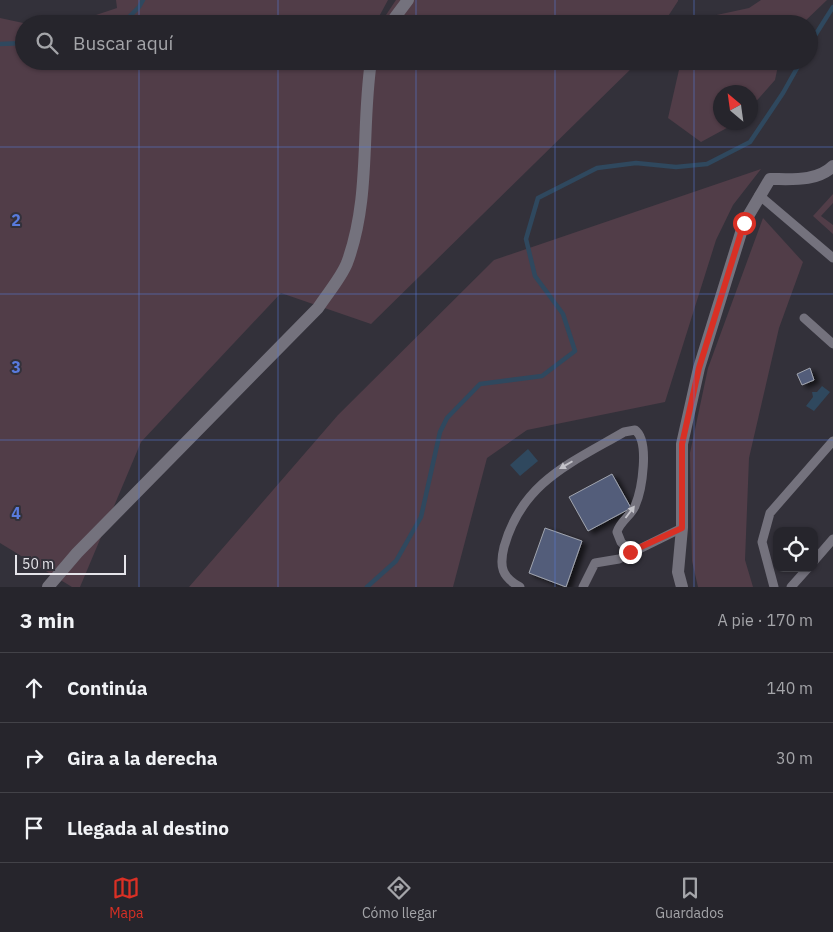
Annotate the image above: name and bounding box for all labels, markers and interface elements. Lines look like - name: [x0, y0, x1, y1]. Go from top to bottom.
- search box: [15, 15, 818, 70]
- icon: search: [33, 29, 61, 57]
- text: Buscar aquí: [73, 31, 173, 55]
- north arrow: [713, 85, 758, 130]
- text: 2: [11, 210, 21, 230]
- route start: [733, 212, 756, 235]
- text: 3: [11, 357, 21, 377]
- one-way arrow: [560, 461, 573, 470]
- text: 4: [11, 503, 21, 523]
- one-way arrow: [625, 505, 635, 519]
- map controls: [773, 527, 818, 572]
- button: locate: [773, 527, 818, 572]
- route end: [619, 541, 642, 564]
- scale bar: [15, 552, 126, 575]
- text: 50 m: [22, 555, 54, 573]
- text: 3 min: [20, 606, 75, 634]
- text: A pie · 170 m: [718, 610, 813, 630]
- icon: ahead: [20, 674, 48, 702]
- text: Continúa: [67, 676, 148, 700]
- text: 140 m: [766, 678, 813, 698]
- icon: right: [20, 744, 48, 772]
- text: Gira a la derecha: [67, 746, 218, 770]
- text: 30 m: [776, 748, 813, 768]
- icon: arrive: [20, 814, 48, 842]
- text: Llegada al destino: [67, 816, 229, 840]
- tab: Mapa: [109, 874, 144, 922]
- tab: Cómo llegar: [362, 874, 437, 922]
- tab: Guardados: [655, 874, 724, 922]

